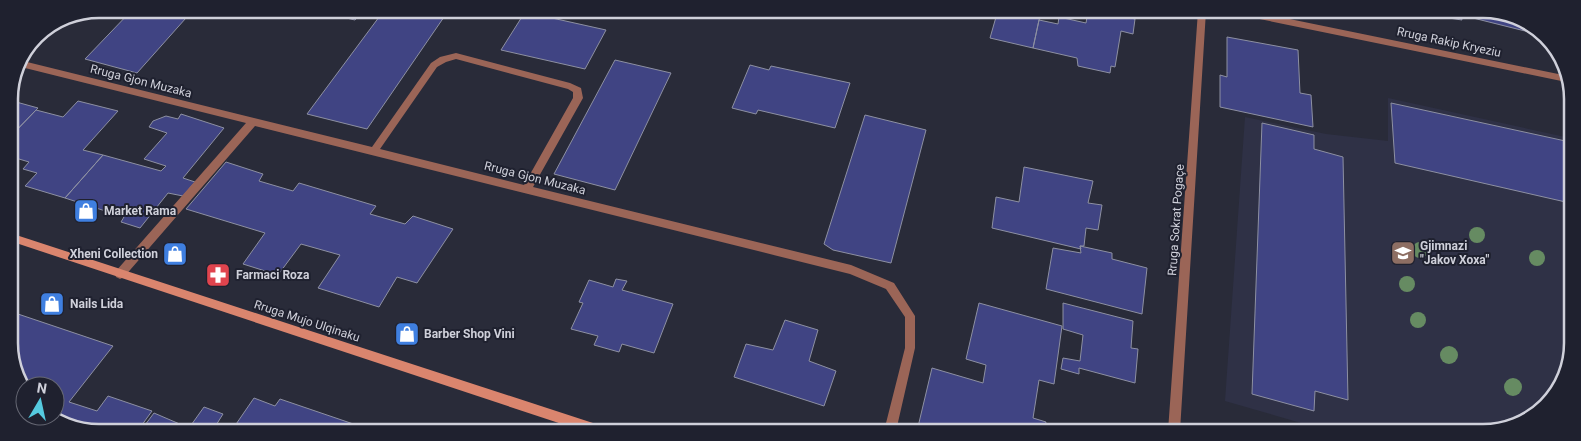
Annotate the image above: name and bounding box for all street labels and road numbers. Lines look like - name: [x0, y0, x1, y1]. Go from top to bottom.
- street label: Rruga Rakip Kryeziu: [1396, 24, 1502, 60]
- street label: Rruga Gjon Muzaka: [89, 62, 193, 100]
- street label: Rruga Gjon Muzaka: [483, 159, 587, 197]
- street label: Rruga Sokrat Pogaçe: [1165, 164, 1187, 276]
- street label: Rruga Mujo Ulqinaku: [252, 297, 362, 345]

